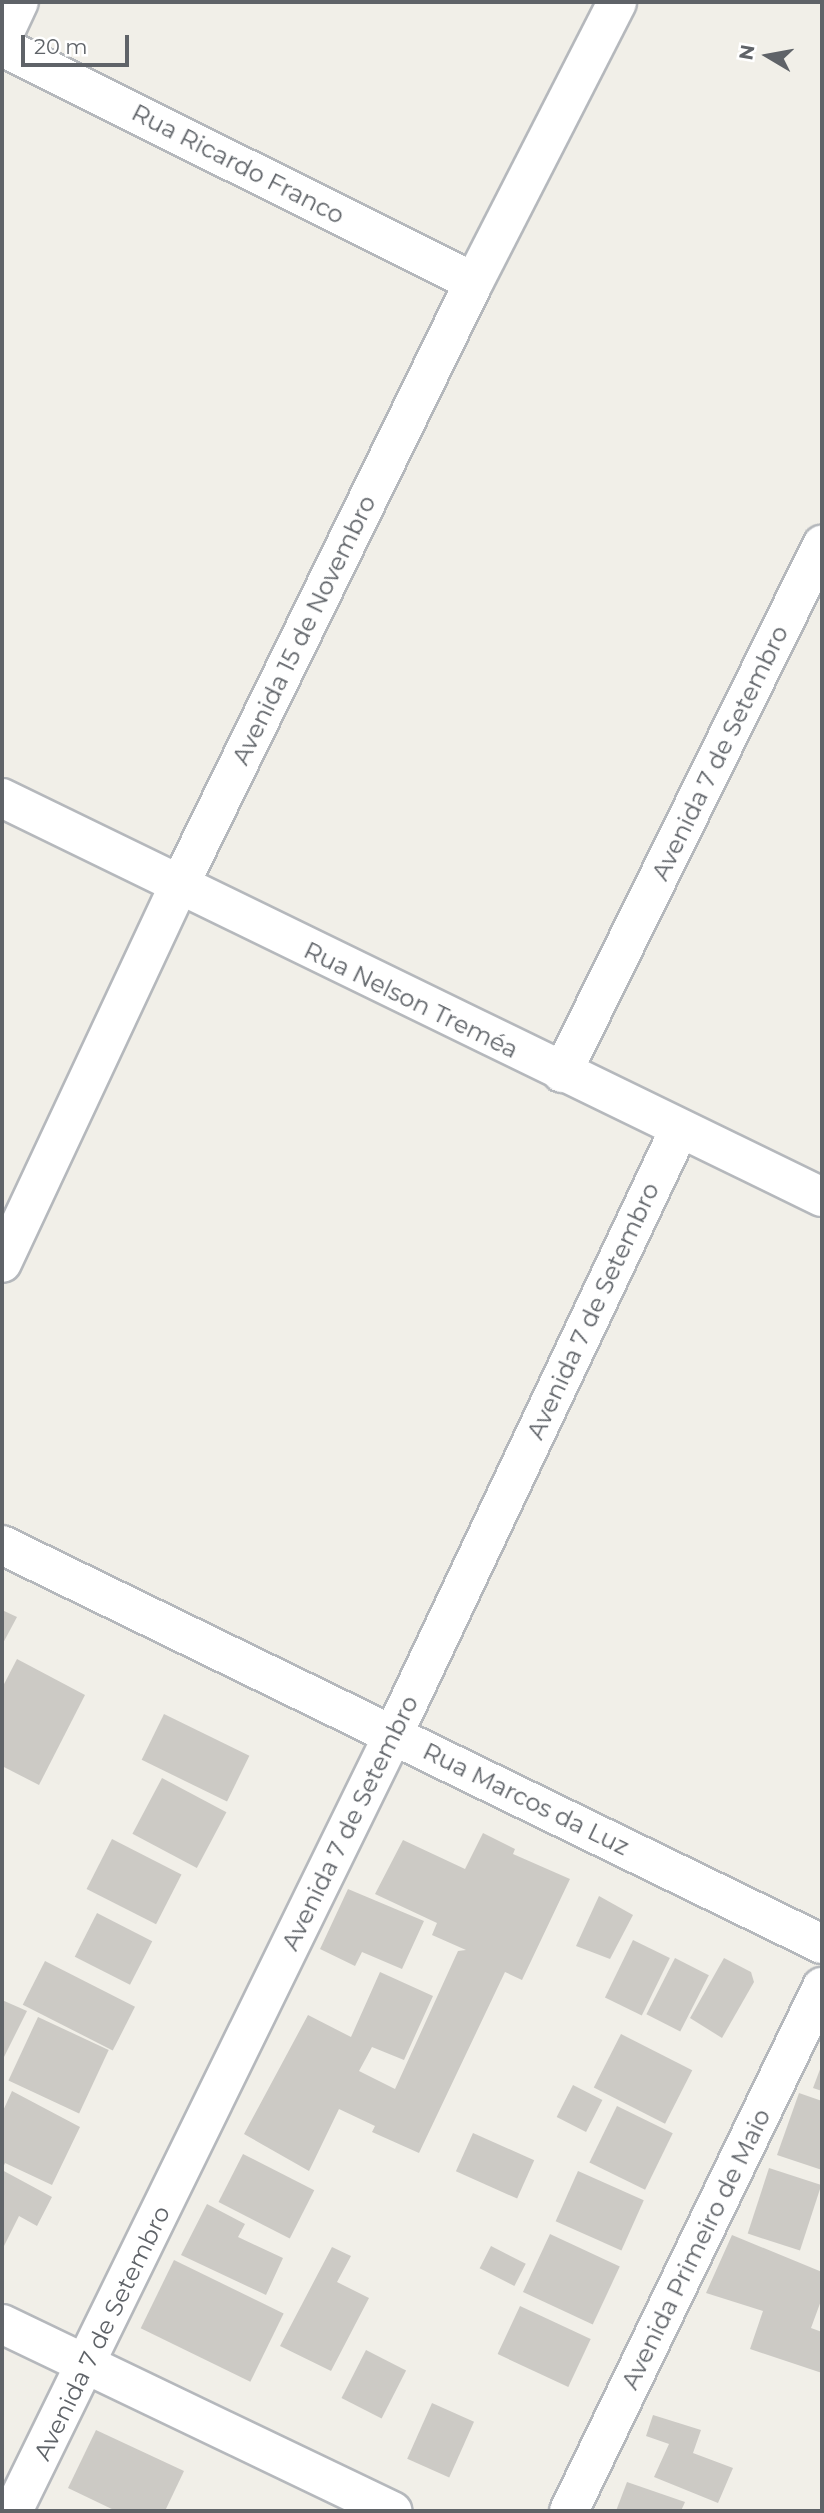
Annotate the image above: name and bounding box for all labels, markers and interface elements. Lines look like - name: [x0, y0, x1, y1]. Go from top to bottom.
- scale bar: [24, 21, 133, 65]
- north arrow: [733, 21, 803, 91]
- text: 20 m: [34, 34, 88, 59]
- text: N: [734, 43, 759, 62]
- street label: Rua Ricardo Franco: [127, 98, 349, 230]
- street label: Avenida 15 de Novembro: [226, 491, 382, 769]
- street label: Avenida 7 de Setembro: [646, 621, 794, 885]
- street label: Rua Nelson Treméa: [299, 936, 523, 1064]
- street label: Avenida 7 de Setembro: [521, 1178, 665, 1444]
- street label: Avenida 7 de Setembro: [276, 1691, 424, 1955]
- street label: Rua Marcos da Luz: [418, 1737, 634, 1861]
- street label: Avenida Primeiro de Maio: [615, 2104, 777, 2394]
- street label: Avenida 7 de Setembro: [28, 2201, 176, 2465]

